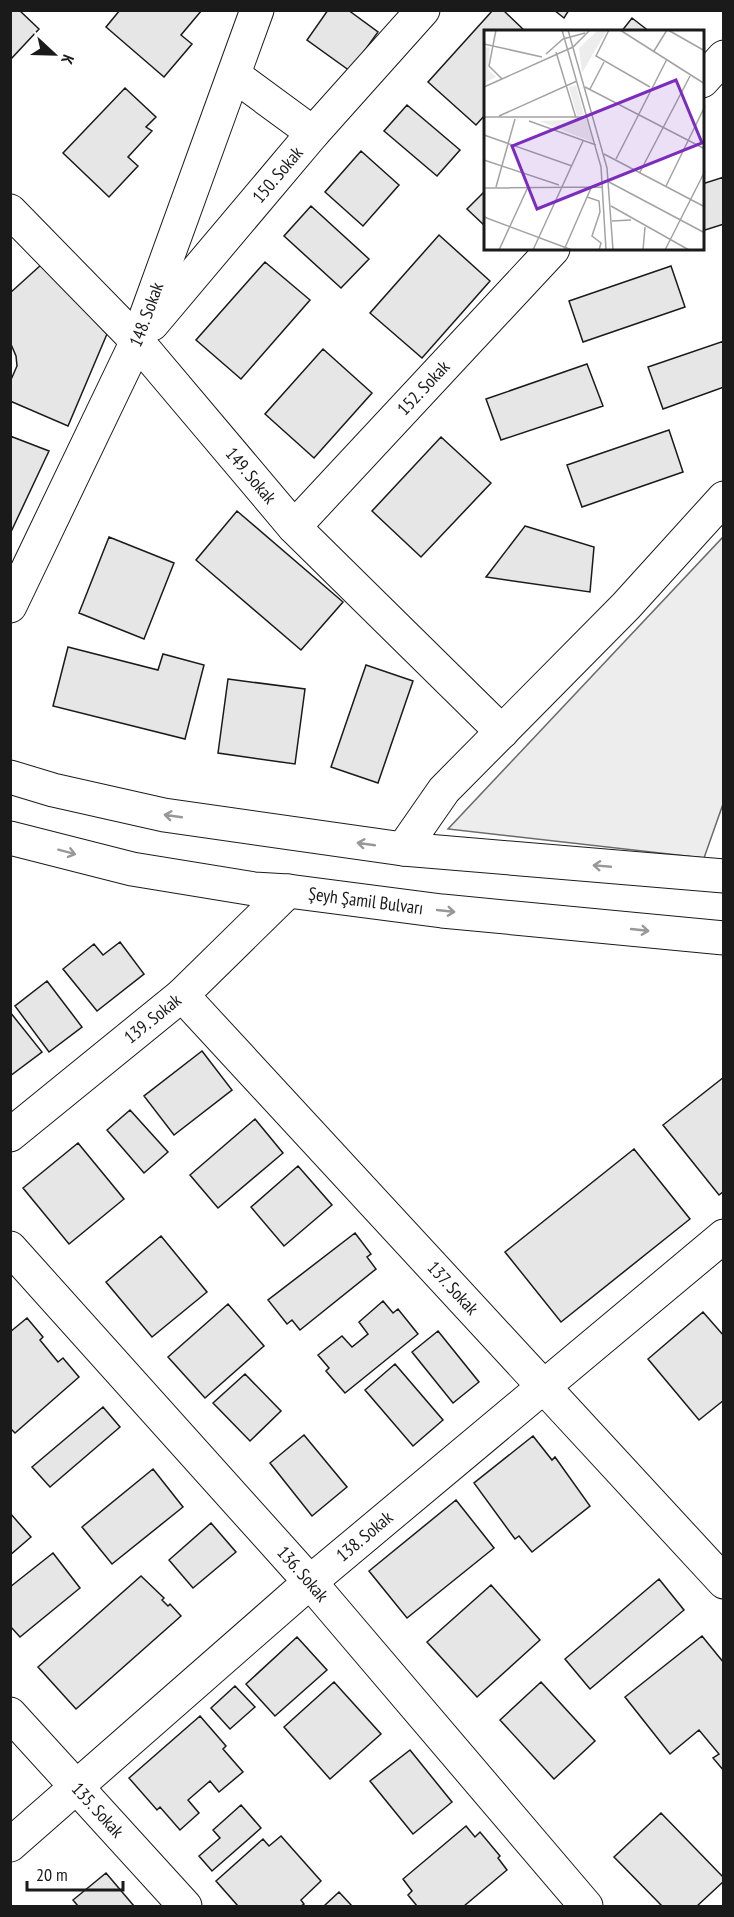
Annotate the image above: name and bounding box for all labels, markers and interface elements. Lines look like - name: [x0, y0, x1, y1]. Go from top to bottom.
- north arrow: [24, 24, 84, 84]
- inset map: [484, 30, 704, 250]
- text: K: [57, 52, 79, 68]
- street label: 150. Sokak: [247, 142, 308, 208]
- street label: 148. Sokak: [124, 279, 168, 351]
- street label: 152. Sokak: [392, 355, 454, 420]
- street label: 149. Sokak: [221, 442, 281, 508]
- one-way arrow: [164, 811, 184, 822]
- one-way arrow: [357, 839, 377, 850]
- one-way arrow: [57, 847, 76, 859]
- one-way arrow: [593, 860, 613, 871]
- street label: Şeyh Şamil Bulvarı: [307, 882, 425, 919]
- one-way arrow: [436, 906, 455, 917]
- one-way arrow: [630, 925, 650, 936]
- street label: 139. Sokak: [119, 988, 186, 1048]
- street label: 137. Sokak: [422, 1256, 484, 1320]
- street label: 138. Sokak: [331, 1506, 397, 1566]
- street label: 136. Sokak: [272, 1541, 334, 1606]
- street label: 135. Sokak: [67, 1777, 129, 1842]
- scale bar: [27, 1854, 123, 1892]
- text: 20 m: [36, 1863, 68, 1886]

